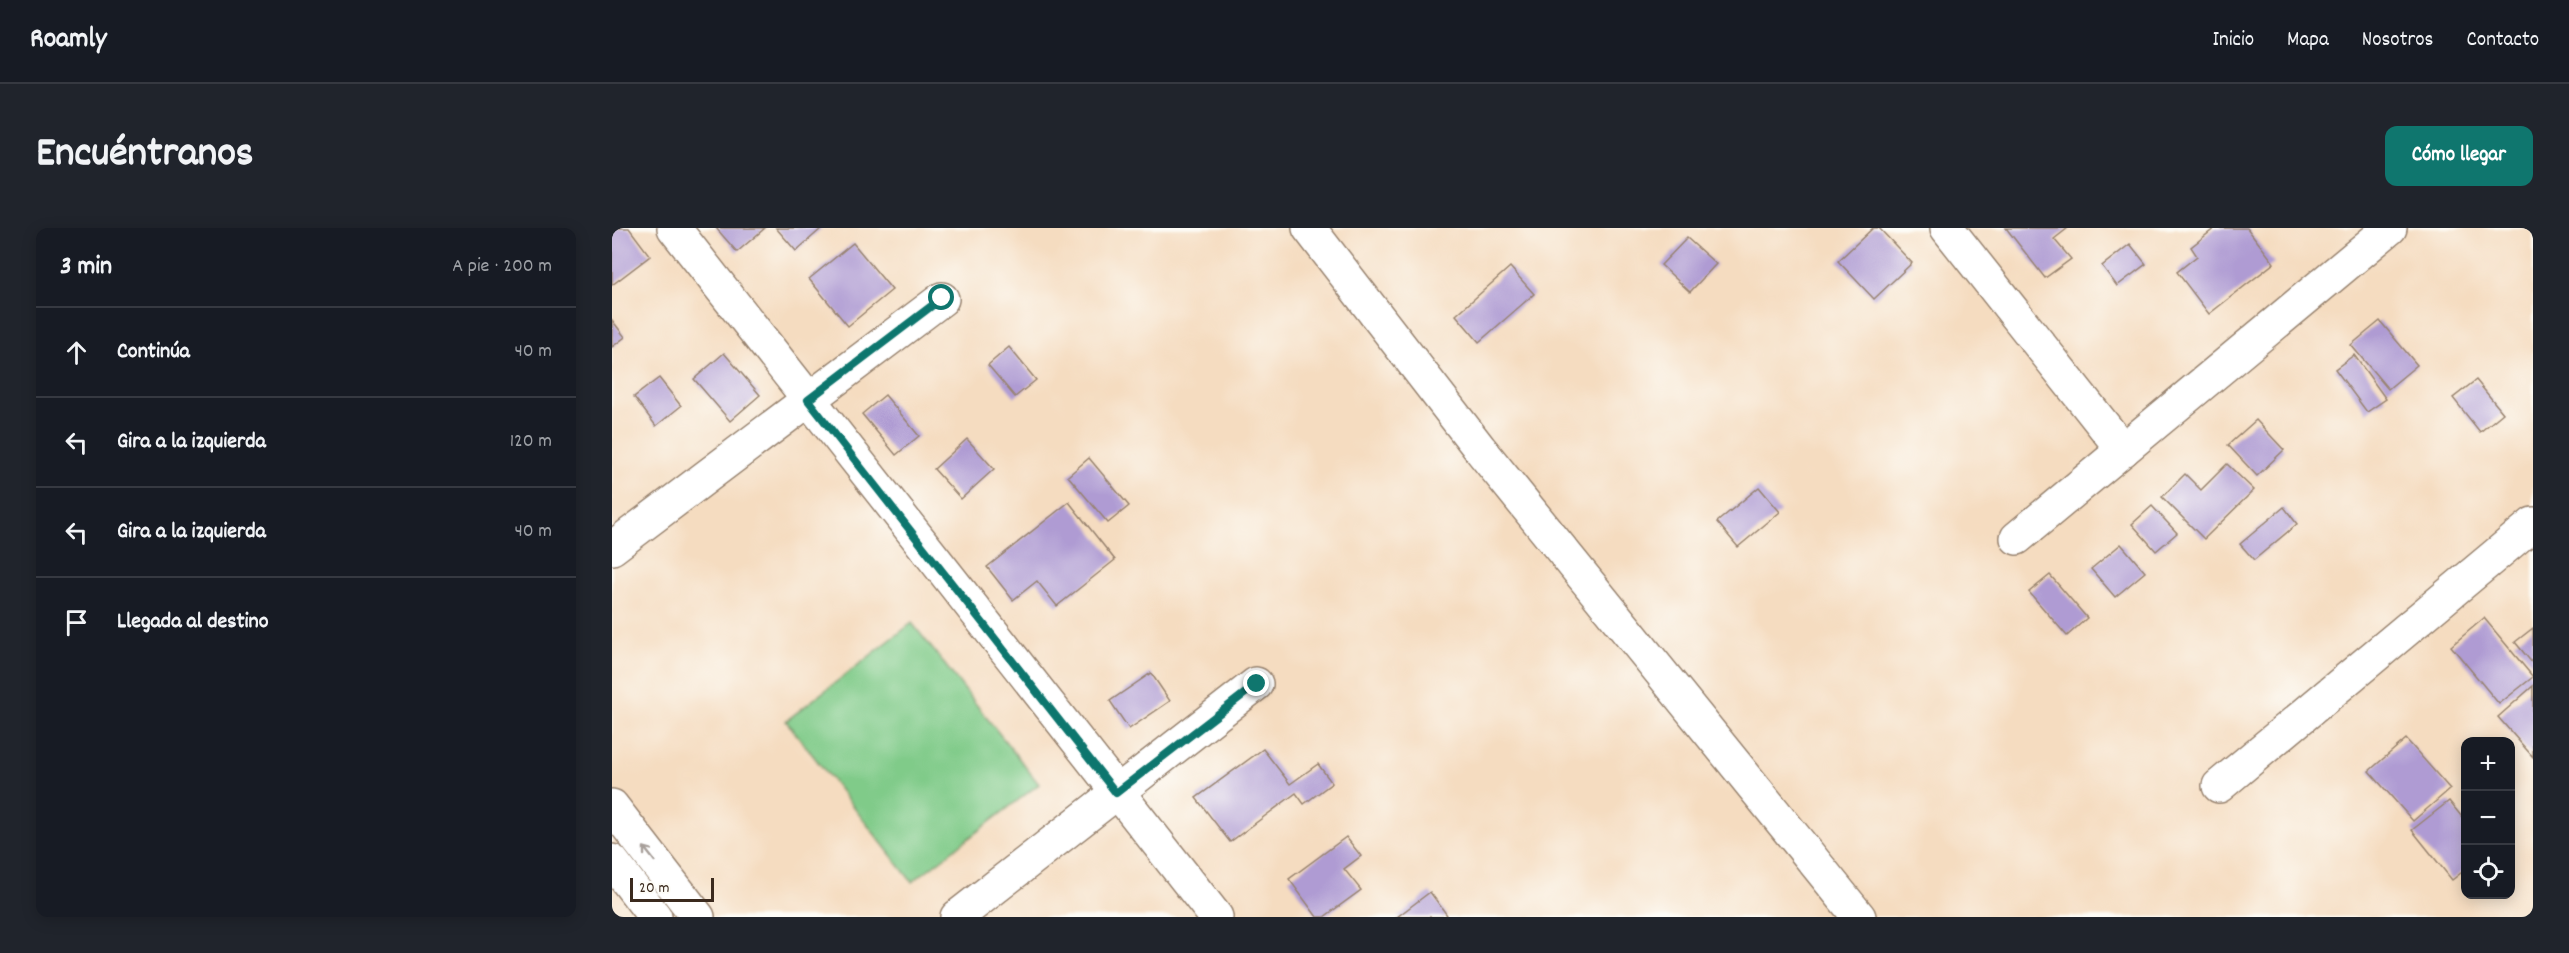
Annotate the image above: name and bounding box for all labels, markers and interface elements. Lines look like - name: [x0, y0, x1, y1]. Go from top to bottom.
- text: Roamly: [30, 21, 106, 61]
- text: Inicio: [2212, 26, 2254, 56]
- text: Mapa: [2287, 26, 2329, 56]
- text: Nosotros: [2362, 26, 2433, 56]
- text: Contacto: [2466, 26, 2539, 56]
- text: Encuéntranos: [36, 126, 254, 186]
- button: Cómo llegar: [2385, 126, 2533, 186]
- text: 3 min: [60, 249, 112, 286]
- text: A pie · 200 m: [452, 253, 552, 281]
- route start: [928, 284, 954, 310]
- icon: ahead: [60, 336, 93, 369]
- text: Continúa: [117, 337, 190, 368]
- text: 40 m: [514, 338, 552, 366]
- icon: left: [60, 426, 93, 459]
- text: Gira a la izquierda: [117, 427, 266, 458]
- text: 120 m: [510, 428, 552, 456]
- icon: left: [60, 516, 93, 549]
- text: Gira a la izquierda: [117, 517, 266, 548]
- text: 40 m: [514, 518, 552, 546]
- icon: arrive: [60, 606, 93, 639]
- text: Llegada al destino: [117, 607, 269, 638]
- route end: [1243, 670, 1269, 696]
- map controls: [2461, 737, 2515, 899]
- button: +: [2461, 737, 2515, 791]
- button: −: [2461, 791, 2515, 845]
- button: locate: [2461, 845, 2515, 899]
- one-way arrow: [643, 847, 656, 863]
- scale bar: [630, 875, 714, 902]
- text: 20 m: [639, 877, 669, 900]

